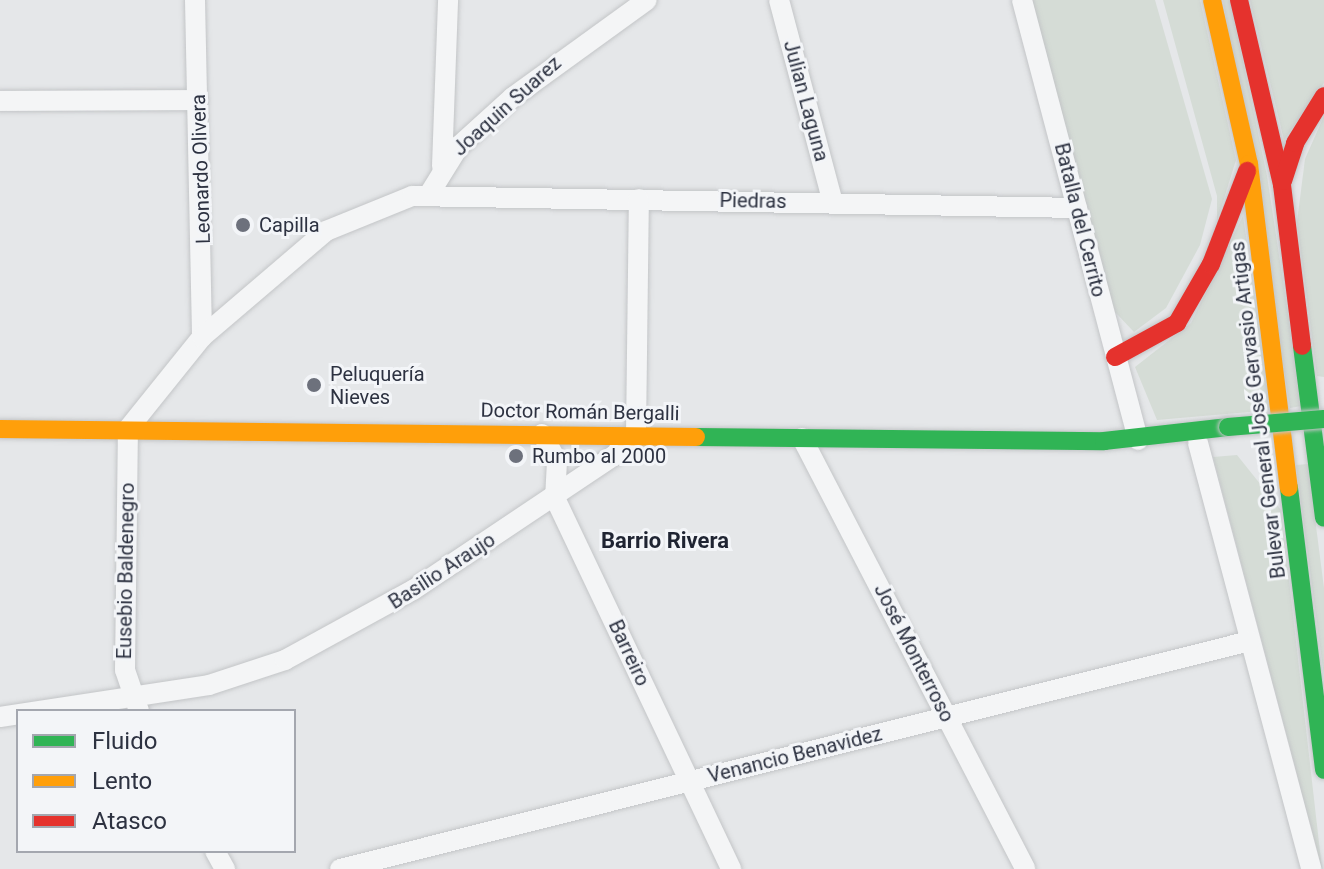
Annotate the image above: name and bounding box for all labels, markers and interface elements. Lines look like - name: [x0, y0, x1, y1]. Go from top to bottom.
- street label: Julian Laguna: [778, 38, 834, 164]
- street label: Joaquin Suarez: [448, 51, 566, 161]
- street label: Leonardo Olivera: [186, 94, 216, 244]
- street label: Batalla del Cerrito: [1049, 141, 1111, 299]
- street label: Piedras: [719, 188, 787, 214]
- place label: Capilla: [259, 213, 320, 237]
- marker: Capilla: [234, 216, 252, 234]
- street label: Bulevar General José Gervasio Artigas: [1225, 240, 1291, 580]
- place label: Peluquería Nieves: [330, 362, 425, 409]
- marker: Peluquería Nieves: [305, 376, 323, 394]
- street label: Doctor Román Bergalli: [480, 398, 680, 426]
- place label: Rumbo al 2000: [532, 444, 666, 468]
- marker: Rumbo al 2000: [507, 447, 525, 465]
- street label: Eusebio Baldenegro: [112, 483, 140, 659]
- street label: Basilio Araujo: [384, 528, 500, 614]
- district label: Barrio Rivera: [601, 528, 729, 554]
- street label: José Monterroso: [869, 580, 959, 726]
- street label: Barreiro: [603, 616, 655, 690]
- legend: [16, 709, 296, 853]
- street label: Venancio Benavidez: [705, 722, 885, 788]
- text: Fluido: [92, 727, 157, 755]
- text: Lento: [92, 767, 152, 795]
- text: Atasco: [92, 807, 167, 835]

